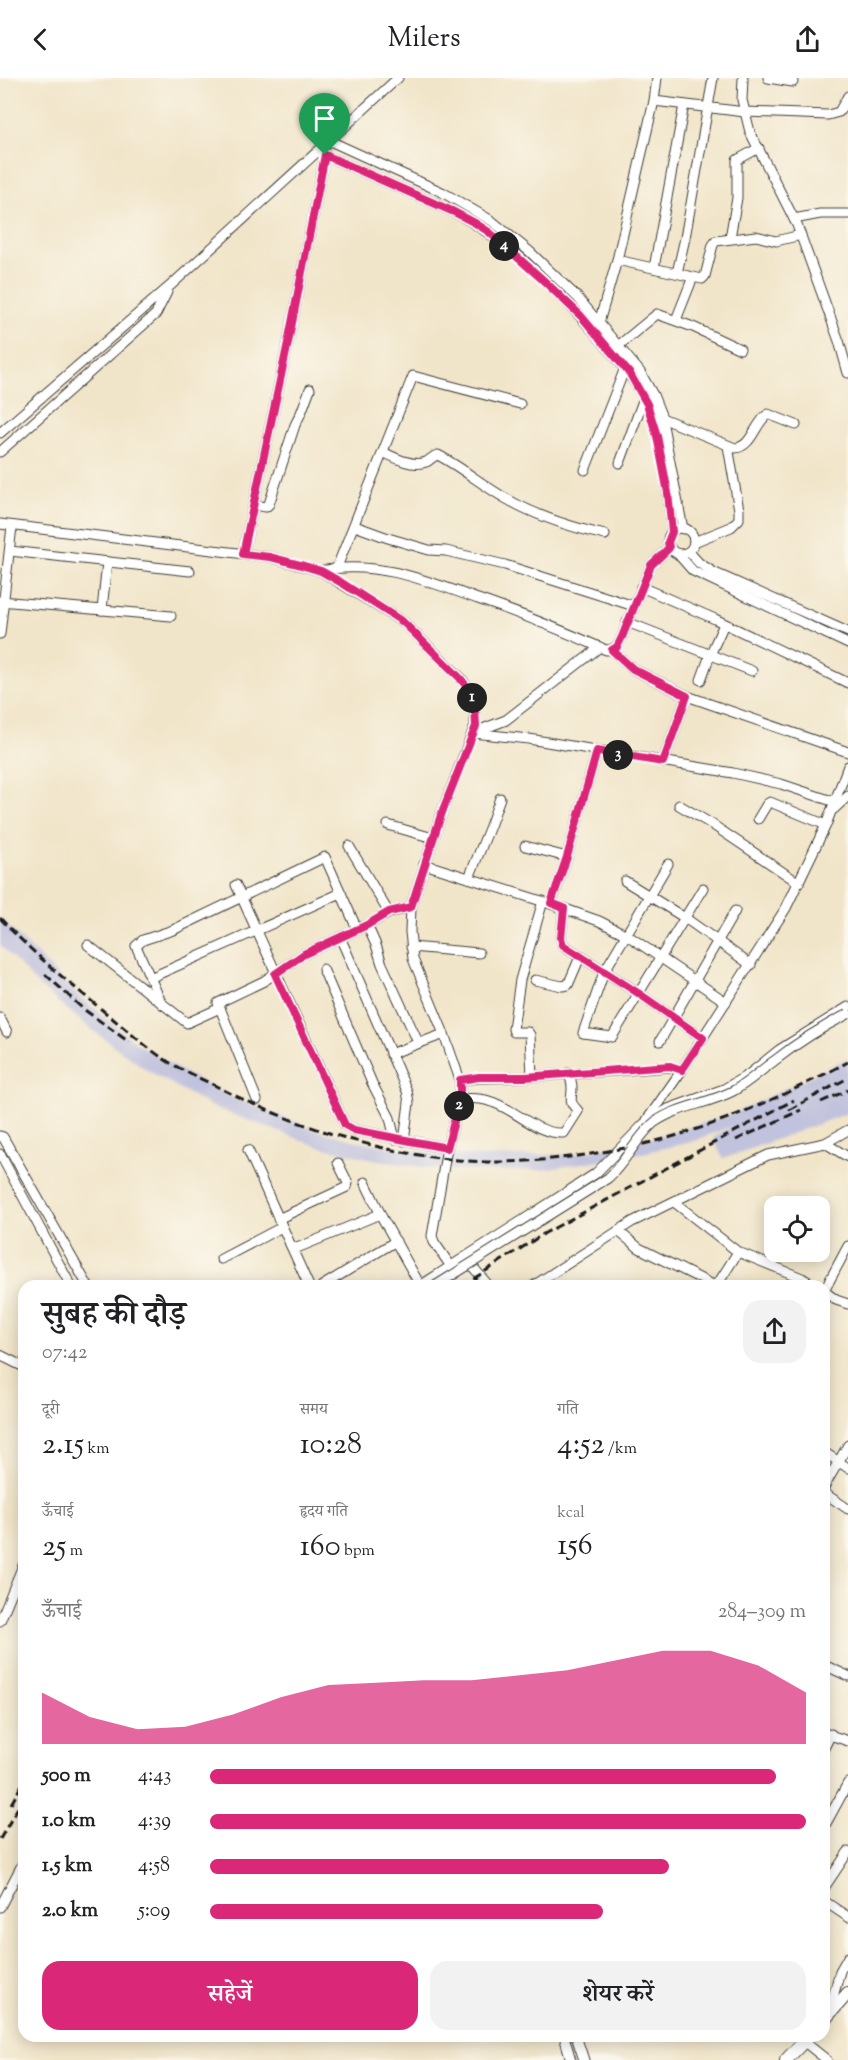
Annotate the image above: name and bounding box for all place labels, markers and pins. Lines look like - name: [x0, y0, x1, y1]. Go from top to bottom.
- pin: [299, 93, 350, 155]
- pin: 4: [489, 231, 519, 261]
- pin: 1: [457, 683, 487, 713]
- pin: 3: [603, 740, 633, 770]
- pin: 2: [444, 1091, 474, 1121]

